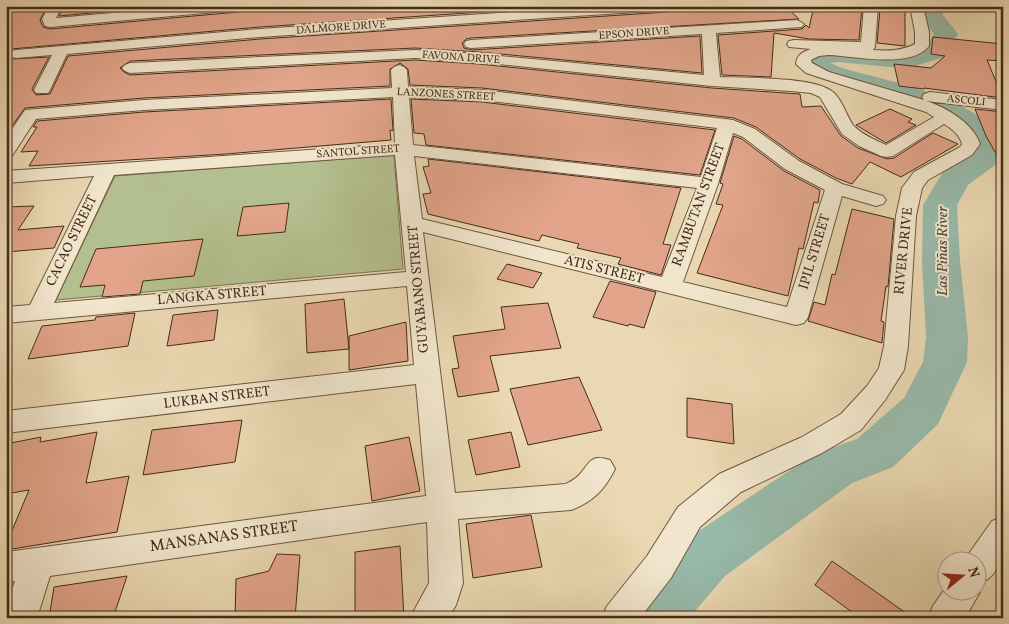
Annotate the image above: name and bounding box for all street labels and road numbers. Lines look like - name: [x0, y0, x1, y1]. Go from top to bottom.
- street label: DALMORE DRIVE: [296, 17, 387, 39]
- street label: EPSON DRIVE: [598, 24, 670, 44]
- street label: FAVONA DRIVE: [421, 48, 501, 68]
- street label: LANZONES STREET: [396, 85, 496, 105]
- street label: ASCOLI: [946, 92, 986, 111]
- street label: RAMBUTAN STREET: [668, 141, 730, 269]
- street label: SANTOL STREET: [316, 142, 401, 162]
- street label: CACAO STREET: [42, 192, 102, 290]
- street label: RIVER DRIVE: [890, 206, 918, 296]
- street label: IPIL STREET: [795, 212, 835, 292]
- street label: GUYABANO STREET: [404, 224, 434, 354]
- street label: ATIS STREET: [562, 251, 646, 289]
- street label: LANGKA STREET: [156, 282, 268, 310]
- street label: LUKBAN STREET: [163, 382, 271, 414]
- street label: MANSANAS STREET: [149, 516, 299, 558]

